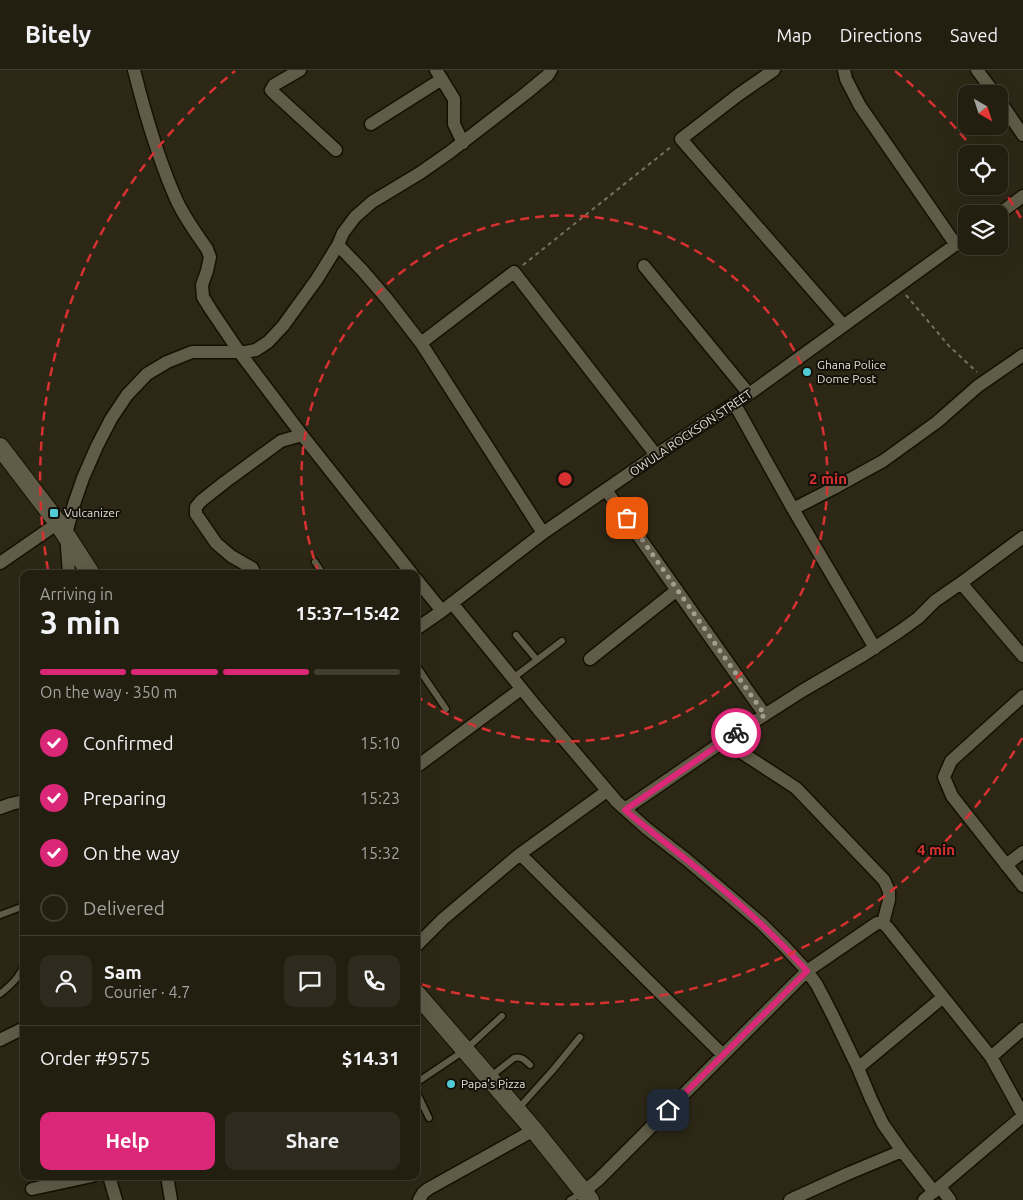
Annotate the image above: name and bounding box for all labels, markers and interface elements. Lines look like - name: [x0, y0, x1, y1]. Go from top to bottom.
- text: Bitely: [25, 21, 91, 48]
- text: Map: [776, 25, 812, 45]
- text: Directions: [840, 25, 922, 45]
- text: Saved: [950, 25, 998, 45]
- north arrow: [958, 85, 1008, 135]
- map controls: [958, 85, 1008, 255]
- button: locate: [958, 145, 1008, 195]
- button: layers: [958, 205, 1008, 255]
- place label: Ghana Police Dome Post: [817, 358, 886, 385]
- marker: Ghana Police Dome Post: [801, 366, 813, 378]
- street label: OWULA ROCKSON STREET: [627, 387, 755, 478]
- centre of rings: [556, 470, 574, 488]
- text: 2 min: [809, 470, 847, 487]
- pin: [606, 497, 648, 539]
- icon: bag: [613, 504, 641, 532]
- place label: Vulcanizer: [64, 506, 120, 519]
- marker: Vulcanizer: [48, 507, 60, 519]
- text: Arriving in: [40, 585, 113, 603]
- text: 15:37–15:42: [295, 602, 400, 624]
- text: 3 min: [40, 604, 121, 640]
- text: On the way · 350 m: [40, 683, 177, 701]
- courier: [711, 708, 761, 758]
- icon: bike: [722, 719, 750, 747]
- icon: check: [40, 729, 68, 757]
- text: Confirmed: [83, 732, 174, 754]
- text: 15:10: [360, 734, 400, 752]
- icon: check: [40, 784, 68, 812]
- text: Preparing: [83, 787, 167, 809]
- text: 15:23: [360, 789, 400, 807]
- icon: check: [40, 839, 68, 867]
- text: 4 min: [917, 841, 955, 858]
- text: On the way: [83, 842, 180, 864]
- text: 15:32: [360, 844, 400, 862]
- text: Delivered: [83, 897, 165, 919]
- button: person: [40, 955, 92, 1007]
- button: chat: [284, 955, 336, 1007]
- button: phone: [348, 955, 400, 1007]
- text: Sam: [104, 961, 142, 983]
- text: Courier · 4.7: [104, 983, 190, 1001]
- text: Order #9575: [40, 1047, 150, 1069]
- text: $14.31: [342, 1047, 400, 1069]
- place label: Papa's Pizza: [461, 1077, 525, 1090]
- marker: Papa's Pizza: [445, 1078, 457, 1090]
- pin: [647, 1089, 689, 1131]
- icon: home: [654, 1096, 682, 1124]
- button: Help: [40, 1112, 215, 1170]
- button: Share: [225, 1112, 400, 1170]

